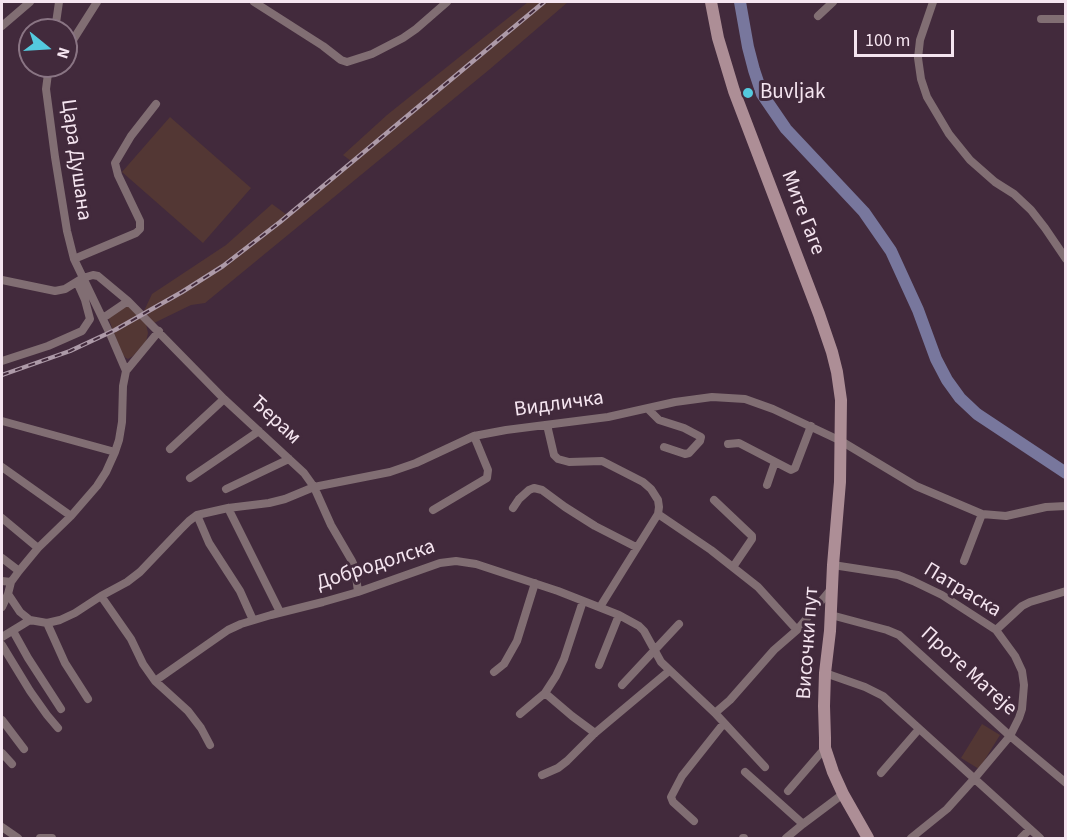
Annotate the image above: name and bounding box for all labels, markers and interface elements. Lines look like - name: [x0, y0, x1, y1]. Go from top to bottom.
- north arrow: [18, 18, 78, 78]
- scale bar: [857, 18, 958, 56]
- text: 100 m: [865, 28, 910, 53]
- text: N: [51, 44, 75, 61]
- place label: Buvljak: [760, 80, 825, 106]
- marker: Buvljak: [741, 86, 755, 100]
- street label: Цара Душана: [54, 98, 96, 222]
- street label: Мите Гаге: [774, 167, 830, 259]
- street label: Видличка: [513, 386, 605, 424]
- street label: Ђерам: [244, 391, 306, 451]
- street label: Добродолска: [313, 535, 439, 597]
- street label: Патраска: [919, 558, 1005, 624]
- street label: Височки пут: [792, 586, 826, 700]
- street label: Проте Матеје: [915, 622, 1021, 722]

